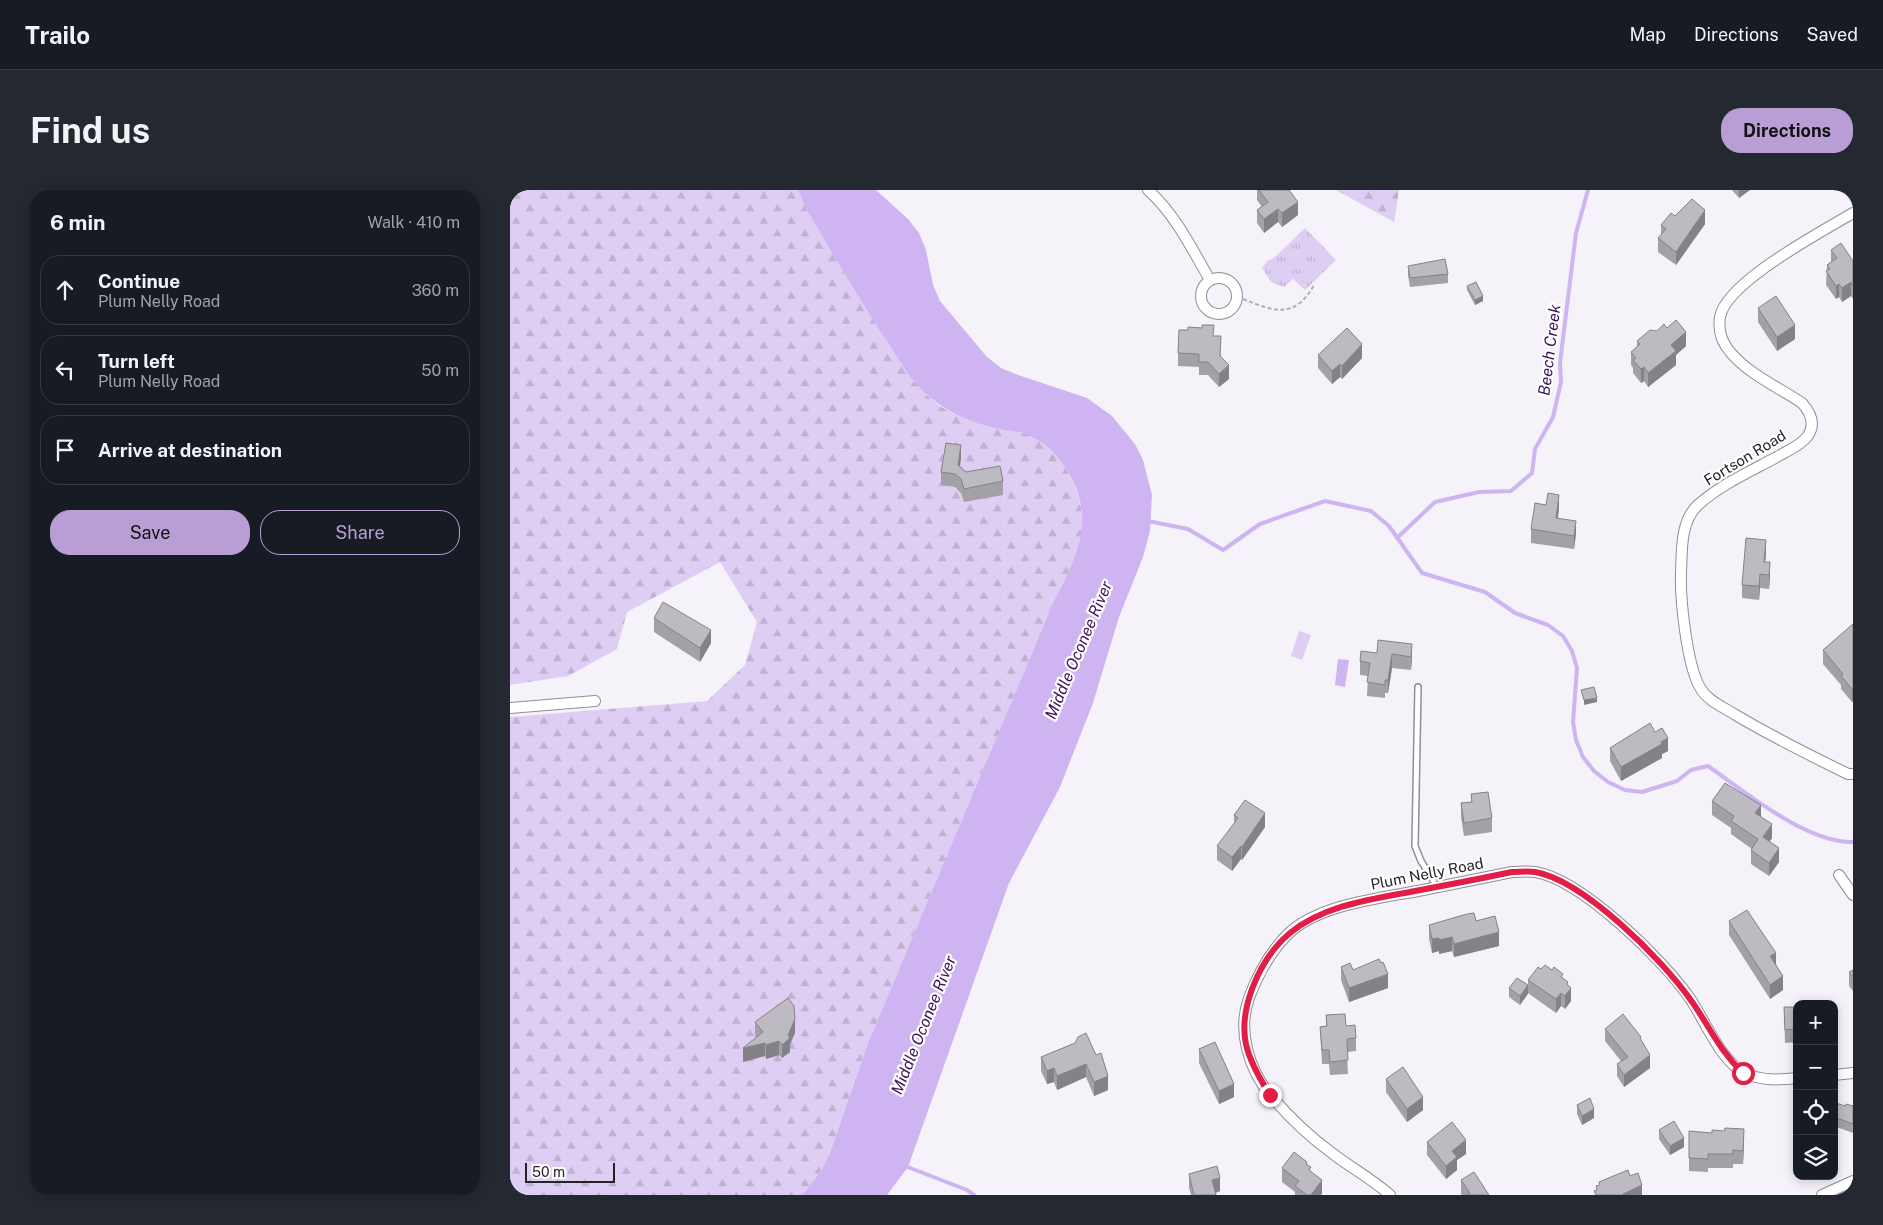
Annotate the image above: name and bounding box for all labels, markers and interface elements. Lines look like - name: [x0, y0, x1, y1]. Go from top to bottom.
- text: Trailo: [25, 21, 90, 49]
- text: Map: [1629, 24, 1666, 45]
- text: Directions: [1694, 24, 1779, 45]
- text: Saved: [1807, 24, 1858, 45]
- button: Directions: [1721, 108, 1853, 153]
- text: Find us: [30, 110, 150, 151]
- text: 6 min: [50, 210, 106, 235]
- text: Walk · 410 m: [367, 213, 460, 232]
- text: Continue: [98, 270, 180, 292]
- icon: ahead: [51, 276, 79, 304]
- text: 360 m: [412, 281, 459, 300]
- text: Plum Nelly Road: [98, 292, 220, 311]
- water label: Beech Creek: [1534, 303, 1565, 397]
- text: Turn left: [98, 350, 175, 372]
- icon: left: [51, 356, 79, 384]
- text: 50 m: [421, 361, 459, 380]
- text: Plum Nelly Road: [98, 372, 220, 391]
- street label: Fortson Road: [1701, 426, 1789, 489]
- icon: arrive: [51, 436, 79, 464]
- text: Arrive at destination: [98, 439, 282, 461]
- button: Save: [50, 510, 250, 555]
- button: Share: [260, 510, 460, 555]
- water label: Middle Oconee River: [1041, 578, 1116, 722]
- street label: Plum Nelly Road: [1369, 854, 1485, 893]
- water label: Middle Oconee River: [887, 952, 960, 1097]
- map controls: [1793, 1000, 1838, 1180]
- button: +: [1793, 1000, 1838, 1045]
- button: −: [1793, 1045, 1838, 1090]
- route start: [1732, 1062, 1755, 1085]
- route end: [1259, 1084, 1282, 1107]
- button: locate: [1793, 1090, 1838, 1135]
- button: layers: [1793, 1135, 1838, 1180]
- scale bar: [525, 1160, 615, 1183]
- text: 50 m: [532, 1164, 565, 1180]

